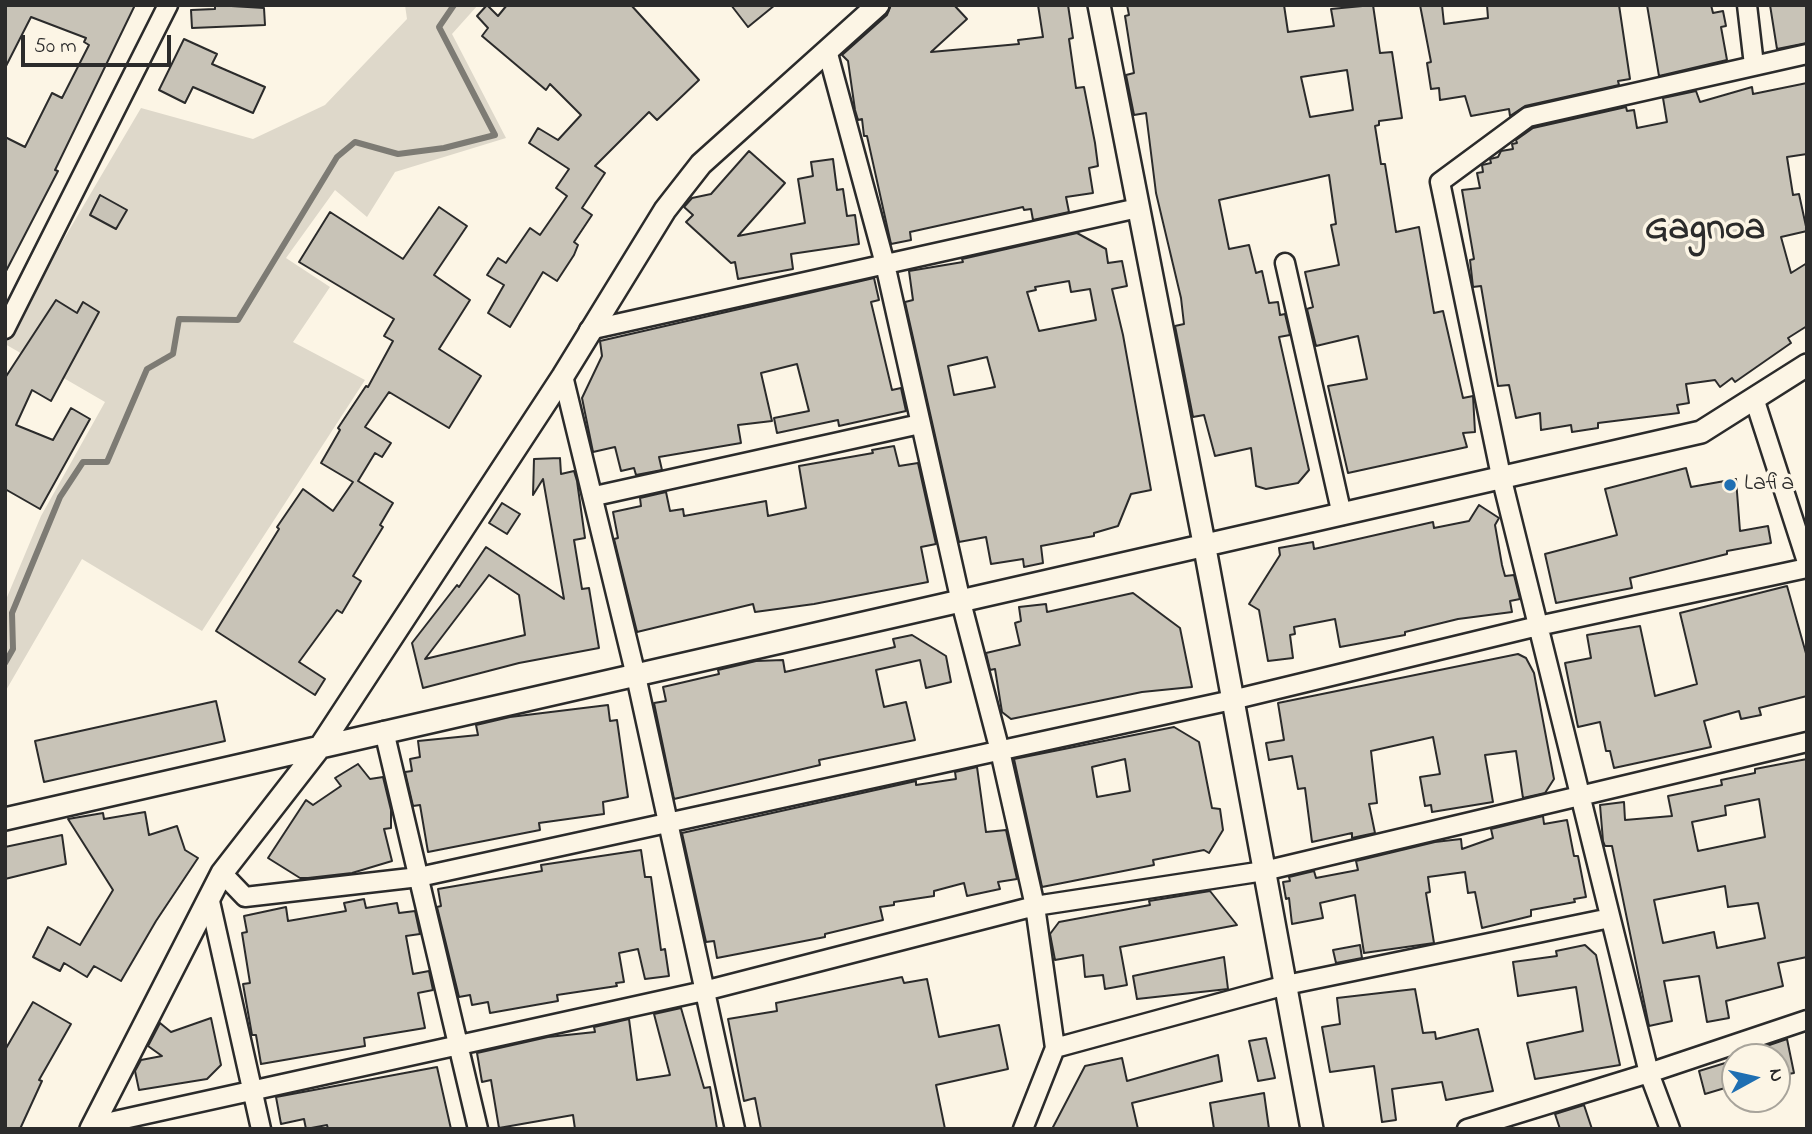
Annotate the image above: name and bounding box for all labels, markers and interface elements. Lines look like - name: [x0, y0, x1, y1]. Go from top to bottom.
- scale bar: [24, 21, 175, 65]
- text: 50 m: [34, 32, 77, 62]
- district label: Gagnoa: [1645, 209, 1765, 255]
- place label: Lafia: [1744, 471, 1794, 499]
- marker: Lafia: [1722, 477, 1738, 493]
- north arrow: [1721, 1043, 1791, 1113]
- text: N: [1761, 1067, 1790, 1084]

